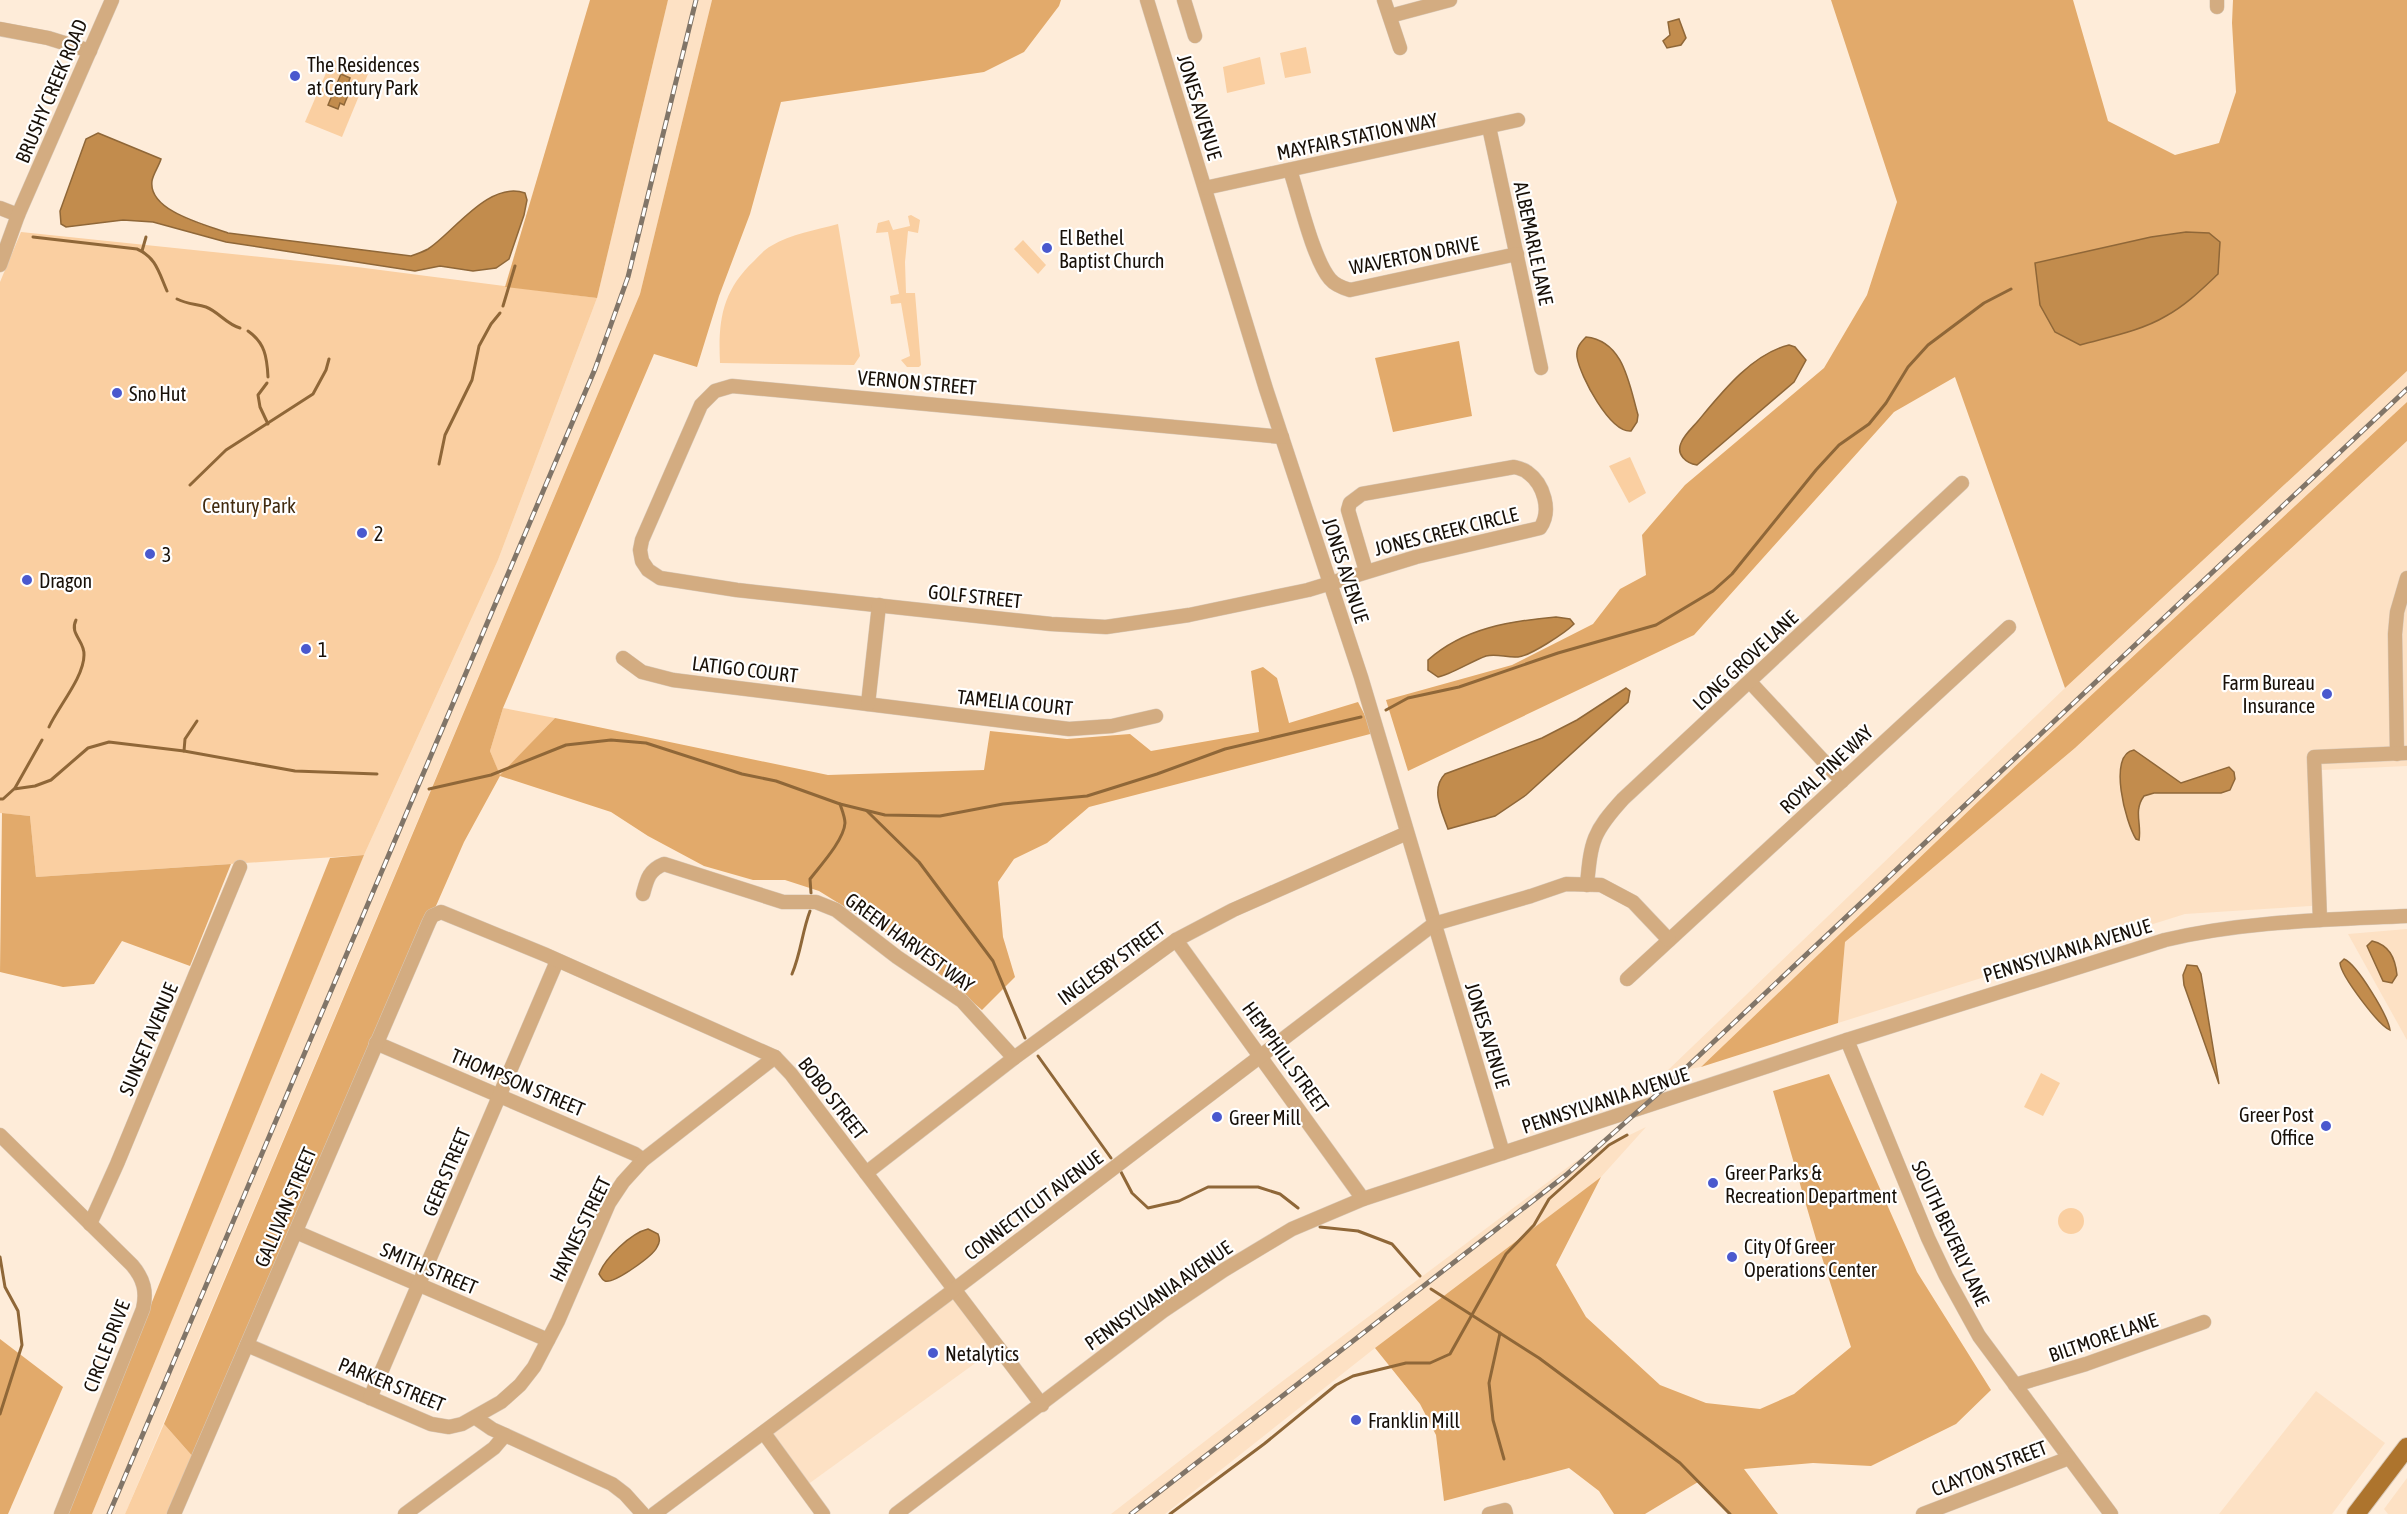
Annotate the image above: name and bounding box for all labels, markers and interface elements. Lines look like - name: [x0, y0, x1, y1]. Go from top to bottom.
- street label: BRUSHY CREEK ROAD: [10, 16, 92, 166]
- street label: JONES AVENUE: [1173, 51, 1227, 163]
- place label: The Residences at Century Park: [307, 53, 419, 99]
- marker: The Residences at Century Park: [288, 69, 302, 83]
- street label: MAYFAIR STATION WAY: [1275, 108, 1440, 164]
- street label: ALBEMARLE LANE: [1510, 179, 1558, 307]
- place label: El Bethel Baptist Church: [1059, 226, 1165, 272]
- street label: WAVERTON DRIVE: [1347, 231, 1481, 279]
- marker: El Bethel Baptist Church: [1040, 241, 1054, 255]
- street label: VERNON STREET: [857, 365, 978, 399]
- place label: Sno Hut: [129, 382, 187, 405]
- marker: Sno Hut: [110, 386, 124, 400]
- park label: Century Park: [202, 494, 296, 517]
- street label: JONES CREEK CIRCLE: [1372, 502, 1521, 560]
- street label: JONES AVENUE: [1318, 514, 1374, 626]
- place label: 2: [374, 522, 383, 545]
- marker: 2: [355, 526, 369, 540]
- place label: 3: [162, 543, 171, 566]
- marker: 3: [143, 547, 157, 561]
- place label: Dragon: [39, 569, 92, 592]
- marker: Dragon: [20, 573, 34, 587]
- street label: GOLF STREET: [927, 580, 1023, 612]
- street label: LONG GROVE LANE: [1688, 605, 1803, 714]
- place label: 1: [318, 638, 327, 661]
- marker: 1: [299, 642, 313, 656]
- street label: LATIGO COURT: [691, 651, 799, 687]
- place label: Farm Bureau Insurance: [2222, 671, 2315, 717]
- street label: TAMELIA COURT: [956, 685, 1074, 720]
- marker: Farm Bureau Insurance: [2320, 687, 2334, 701]
- street label: ROYAL PINE WAY: [1775, 720, 1877, 818]
- street label: GREEN HARVEST WAY: [841, 888, 979, 996]
- street label: PENNSYLVANIA AVENUE: [1980, 913, 2154, 986]
- street label: INGLESBY STREET: [1053, 916, 1169, 1009]
- street label: SUNSET AVENUE: [114, 979, 182, 1099]
- street label: JONES AVENUE: [1461, 979, 1515, 1091]
- street label: HEMPHILL STREET: [1238, 997, 1334, 1117]
- street label: THOMPSON STREET: [448, 1043, 588, 1121]
- street label: BOBO STREET: [794, 1052, 872, 1144]
- street label: PENNSYLVANIA AVENUE: [1519, 1062, 1692, 1138]
- place label: Greer Post Office: [2239, 1103, 2314, 1149]
- place label: Greer Mill: [1229, 1106, 1301, 1129]
- marker: Greer Mill: [1210, 1110, 1224, 1124]
- marker: Greer Post Office: [2319, 1119, 2333, 1133]
- street label: GEER STREET: [417, 1124, 475, 1219]
- street label: GALLIVAN STREET: [249, 1144, 321, 1270]
- street label: CONNECTICUT AVENUE: [959, 1145, 1107, 1265]
- street label: SOUTH BEVERLY LANE: [1907, 1157, 1995, 1310]
- place label: Greer Parks & Recreation Department: [1725, 1161, 1898, 1207]
- street label: HAYNES STREET: [545, 1173, 615, 1285]
- marker: Greer Parks & Recreation Department: [1706, 1176, 1720, 1190]
- street label: PENNSYLVANIA AVENUE: [1080, 1235, 1236, 1354]
- place label: City Of Greer Operations Center: [1744, 1235, 1878, 1281]
- street label: SMITH STREET: [377, 1237, 481, 1299]
- marker: City Of Greer Operations Center: [1725, 1250, 1739, 1264]
- street label: CIRCLE DRIVE: [78, 1296, 134, 1395]
- street label: BILTMORE LANE: [2046, 1307, 2161, 1366]
- place label: Netalytics: [945, 1342, 1019, 1365]
- marker: Netalytics: [926, 1346, 940, 1360]
- street label: PARKER STREET: [335, 1352, 449, 1416]
- place label: Franklin Mill: [1368, 1409, 1461, 1432]
- marker: Franklin Mill: [1349, 1413, 1363, 1427]
- street label: CLAYTON STREET: [1928, 1435, 2050, 1501]

